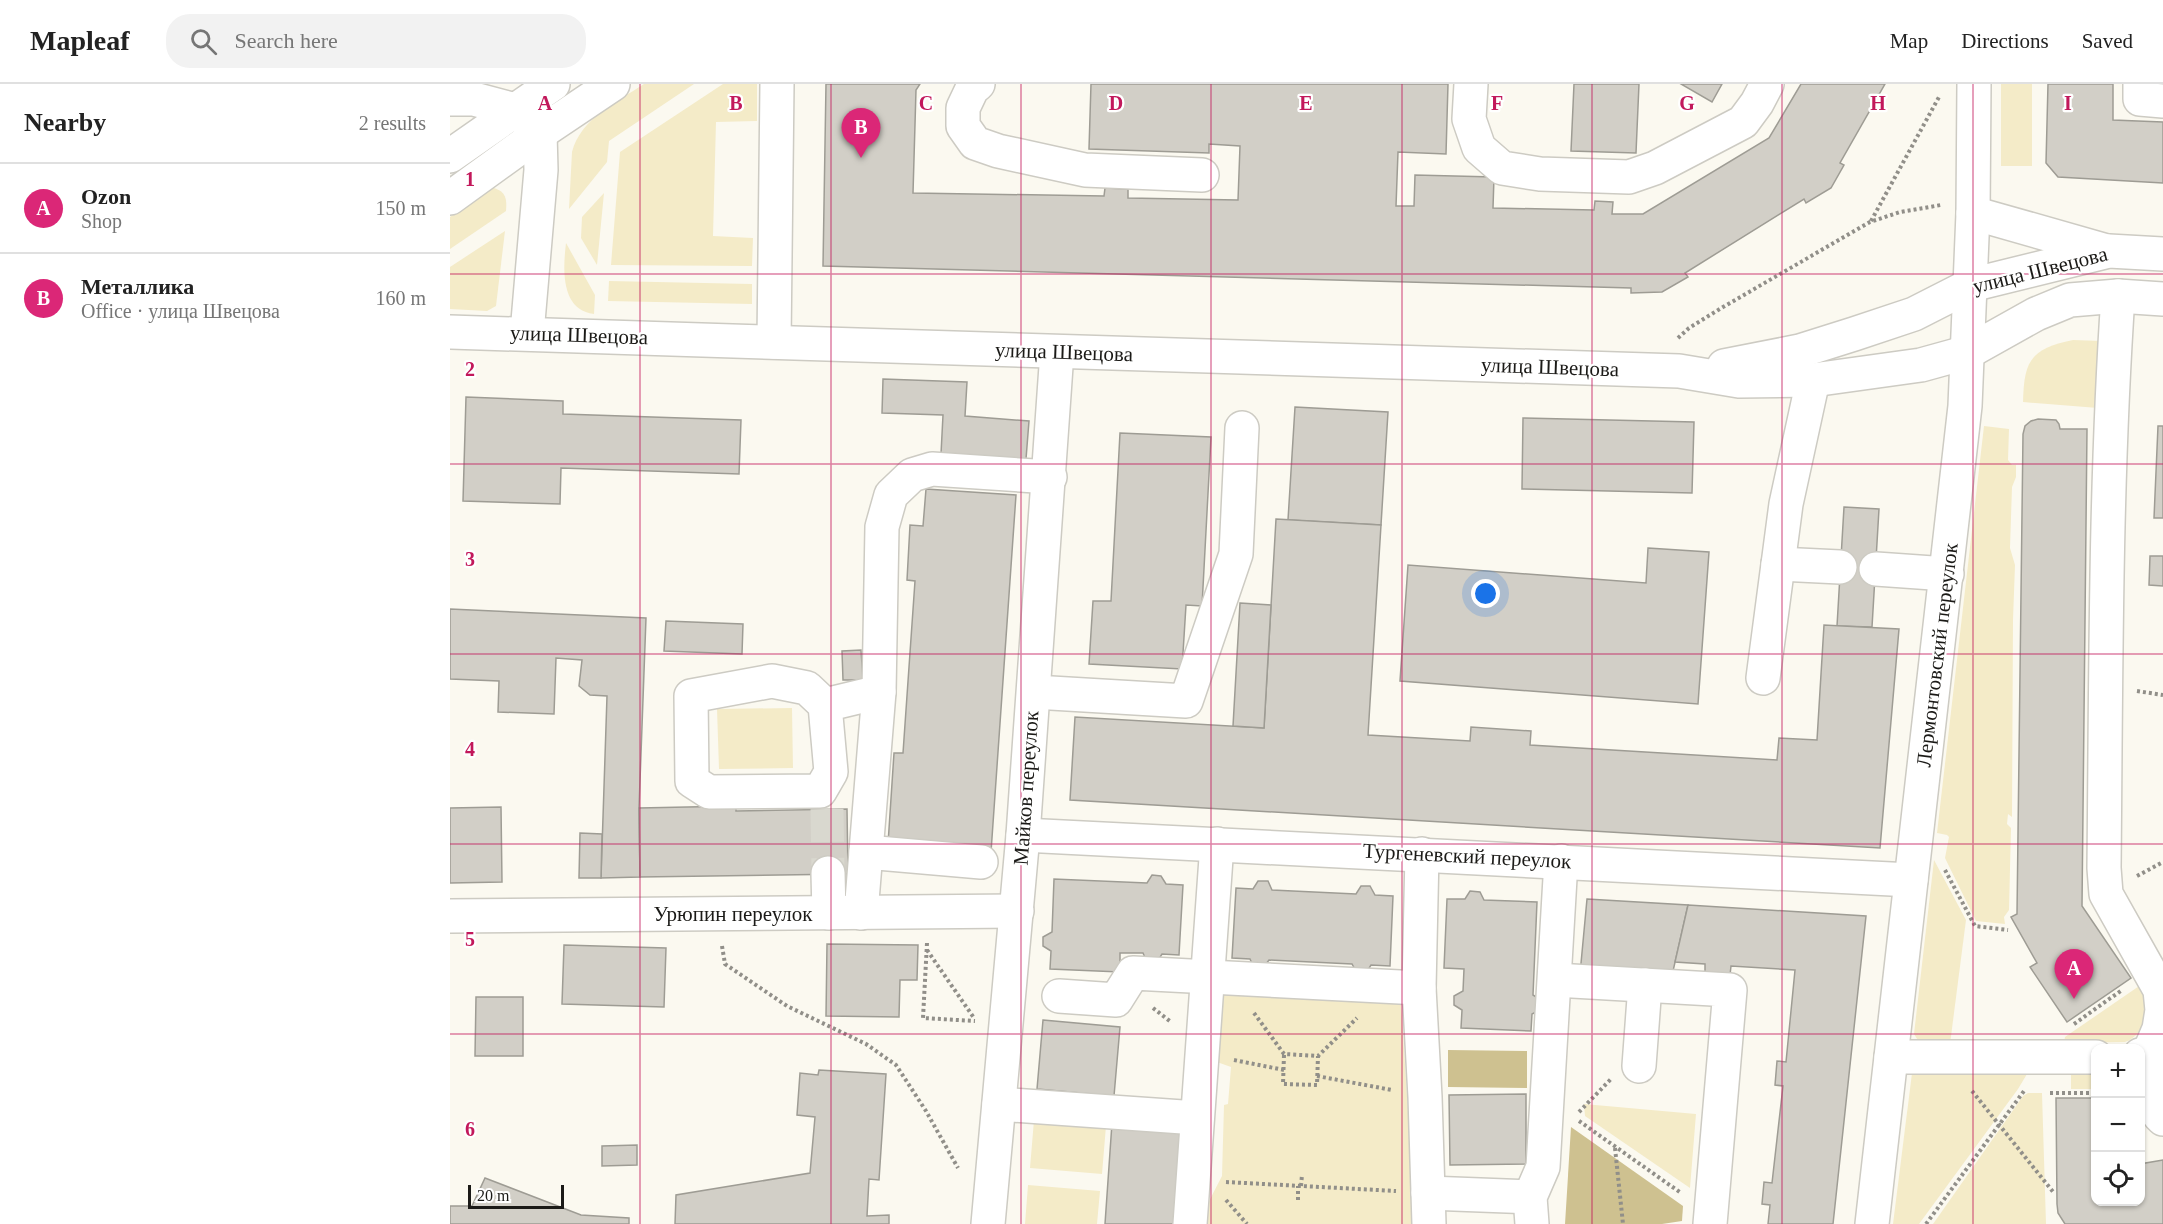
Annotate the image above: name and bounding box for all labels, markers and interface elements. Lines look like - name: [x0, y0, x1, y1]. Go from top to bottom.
- search box: [166, 14, 586, 68]
- text: Mapleaf: [30, 25, 130, 56]
- icon: search: [187, 25, 220, 58]
- text: Search here: [235, 28, 338, 53]
- text: Map: [1890, 29, 1928, 53]
- text: Directions: [1961, 29, 2049, 53]
- text: Saved: [2082, 29, 2133, 53]
- text: A: [538, 92, 553, 114]
- text: B: [729, 92, 743, 114]
- text: C: [919, 92, 933, 114]
- text: D: [1109, 92, 1123, 114]
- text: E: [1299, 92, 1313, 114]
- text: F: [1491, 92, 1503, 114]
- text: G: [1679, 92, 1695, 114]
- text: H: [1870, 92, 1886, 114]
- text: I: [2064, 92, 2072, 114]
- text: Nearby: [24, 108, 106, 137]
- pin: B: [842, 109, 880, 158]
- text: 2 results: [359, 112, 426, 134]
- text: 1: [465, 168, 475, 190]
- text: Ozon: [81, 184, 131, 209]
- text: A: [36, 197, 51, 219]
- text: 150 m: [375, 197, 426, 219]
- text: Shop: [81, 210, 122, 232]
- street label: улица Швецова: [1970, 241, 2111, 298]
- text: Металлика: [81, 274, 194, 299]
- text: B: [37, 287, 50, 309]
- text: 160 m: [375, 287, 426, 309]
- text: Office · улица Швецова: [81, 300, 280, 322]
- street label: улица Швецова: [510, 321, 649, 349]
- street label: улица Швецова: [995, 338, 1134, 366]
- street label: улица Швецова: [1481, 353, 1620, 381]
- text: 2: [465, 358, 475, 380]
- street label: Лермонтовский переулок: [1911, 541, 1963, 768]
- text: 3: [465, 548, 475, 570]
- your location: [1471, 579, 1500, 608]
- street label: Майков переулок: [1009, 709, 1043, 866]
- text: 4: [465, 738, 475, 760]
- street label: Тургеневский переулок: [1362, 839, 1573, 873]
- street label: Урюпин переулок: [654, 902, 813, 926]
- text: 5: [465, 928, 475, 950]
- pin: A: [2054, 950, 2094, 999]
- map controls: [2091, 1044, 2145, 1206]
- button: +: [2091, 1044, 2145, 1098]
- button: −: [2091, 1098, 2145, 1152]
- text: 6: [465, 1118, 475, 1140]
- button: locate: [2091, 1152, 2145, 1206]
- scale bar: [468, 1182, 564, 1210]
- text: 20 m: [477, 1187, 509, 1204]

